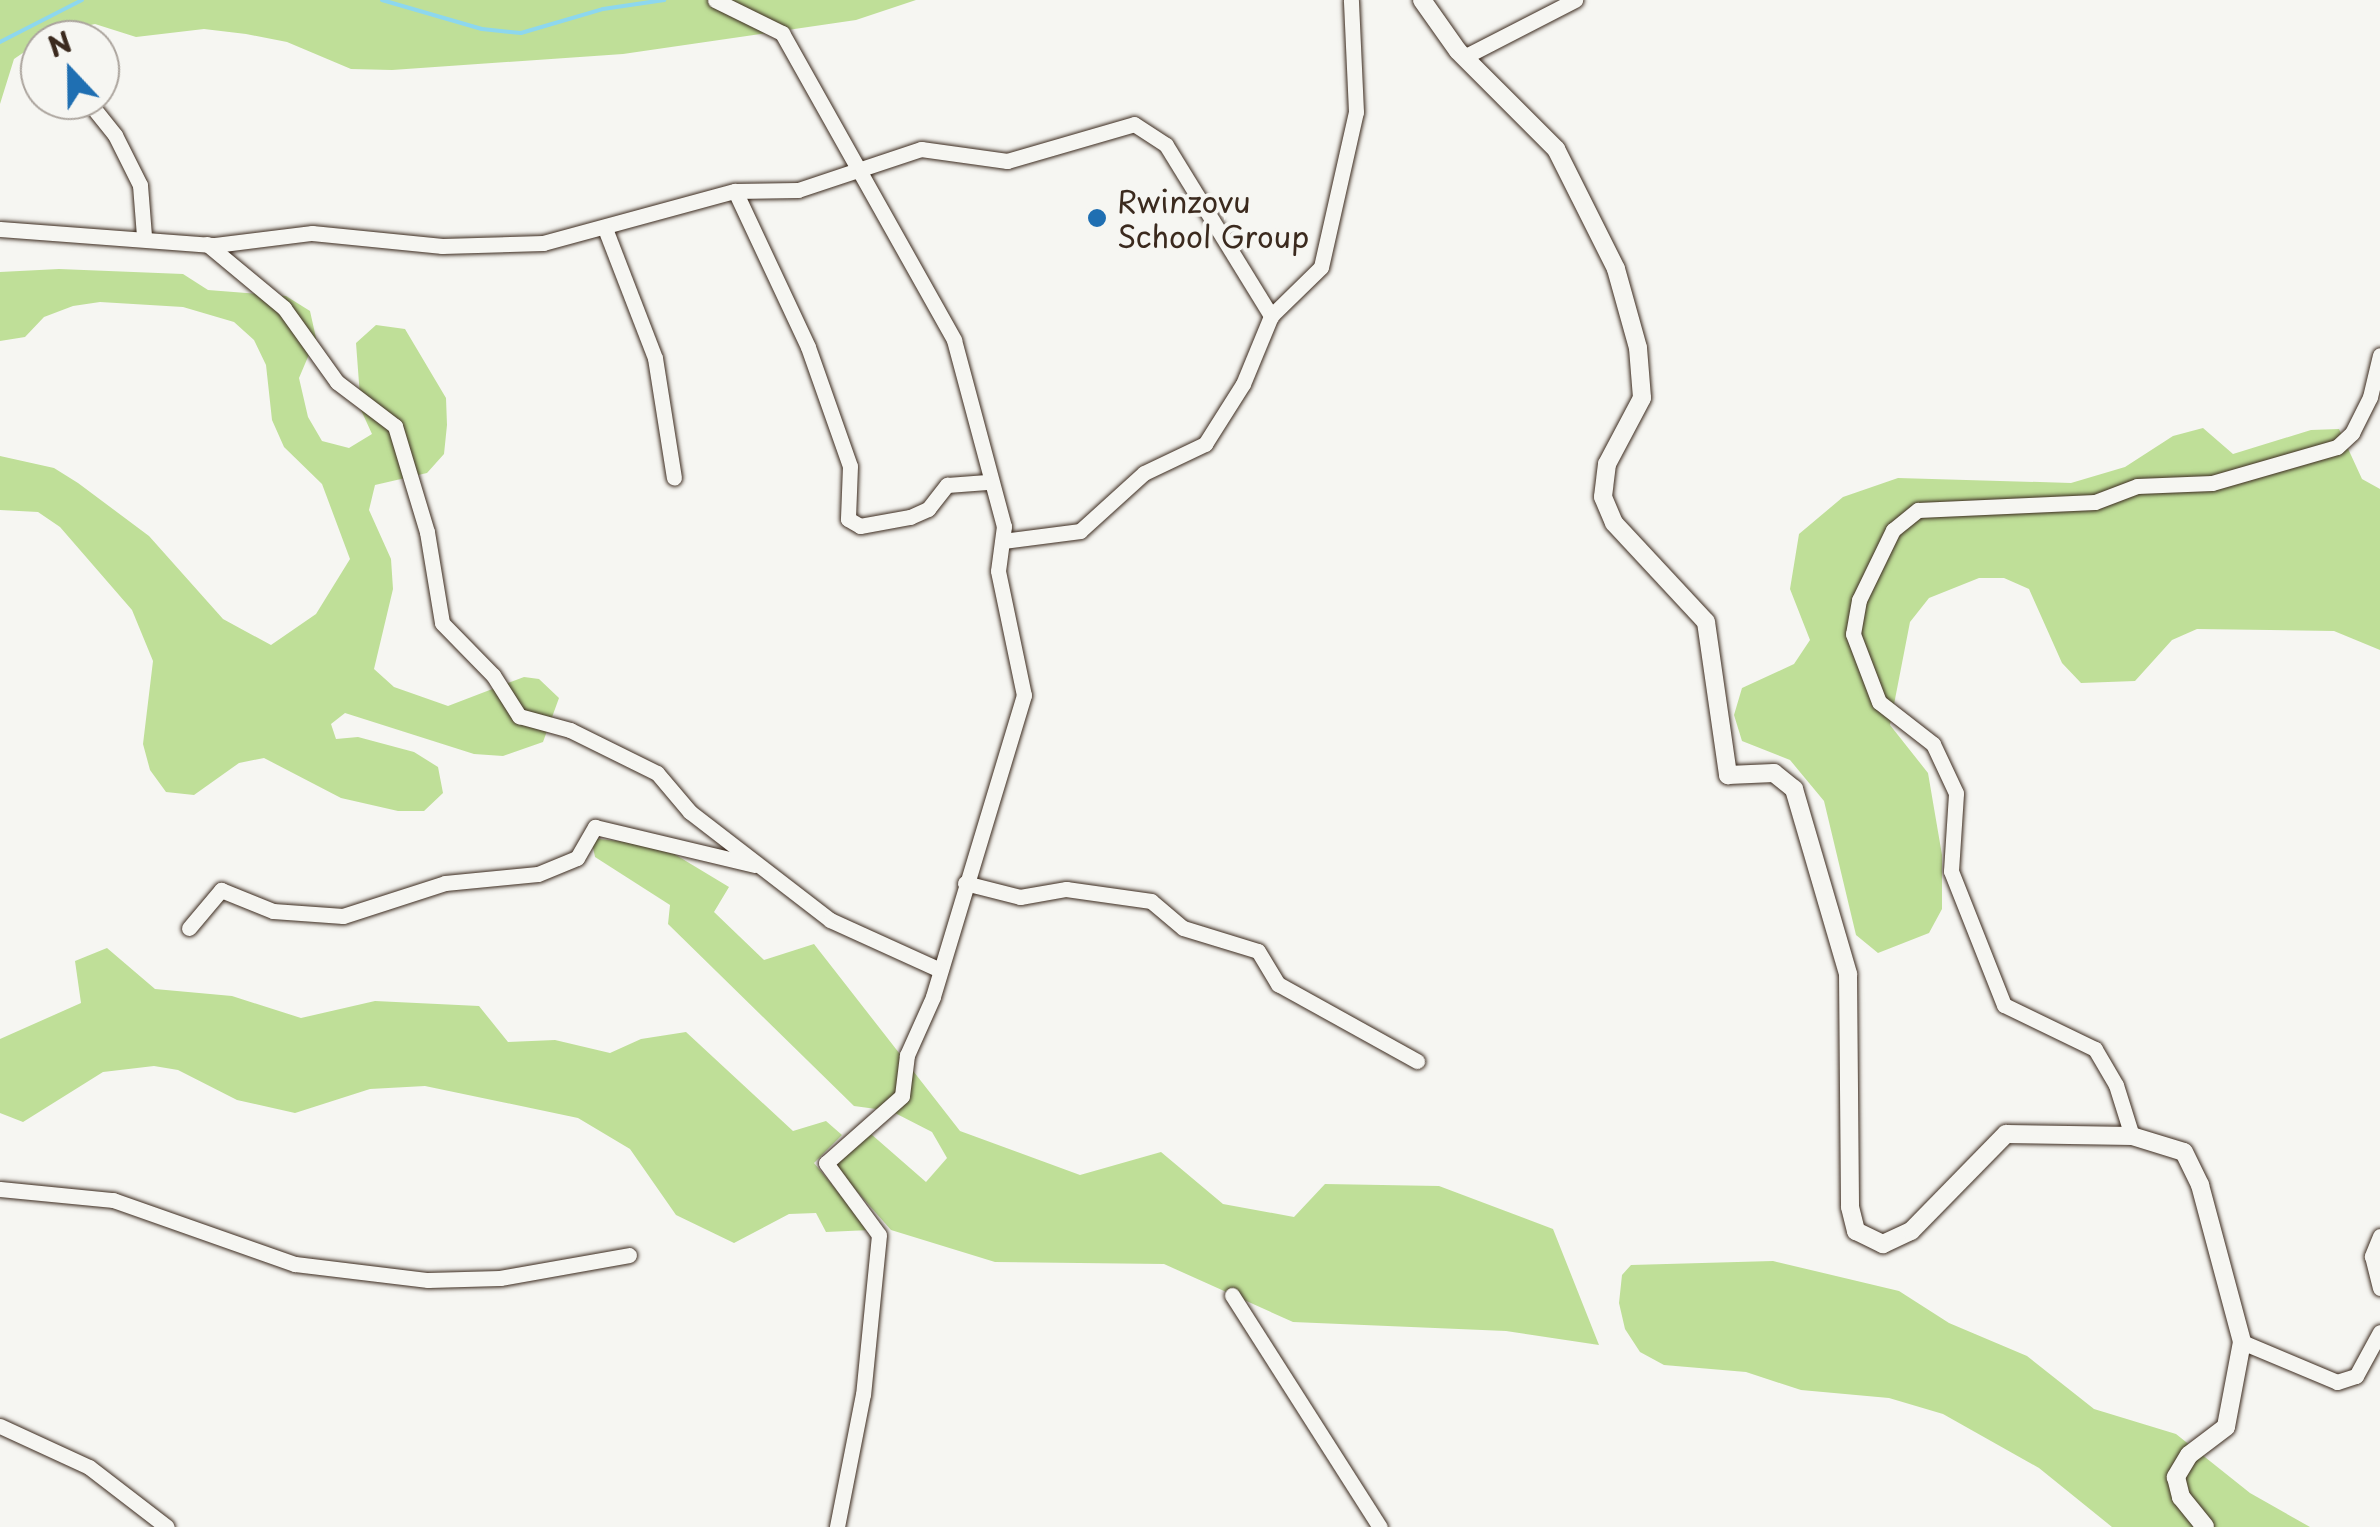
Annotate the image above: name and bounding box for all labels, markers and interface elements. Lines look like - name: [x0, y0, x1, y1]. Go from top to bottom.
- text: N: [41, 19, 78, 68]
- north arrow: [20, 20, 120, 120]
- place label: Rwinzovu School Group: [1117, 183, 1311, 254]
- marker: Rwinzovu School Group: [1086, 207, 1108, 229]

